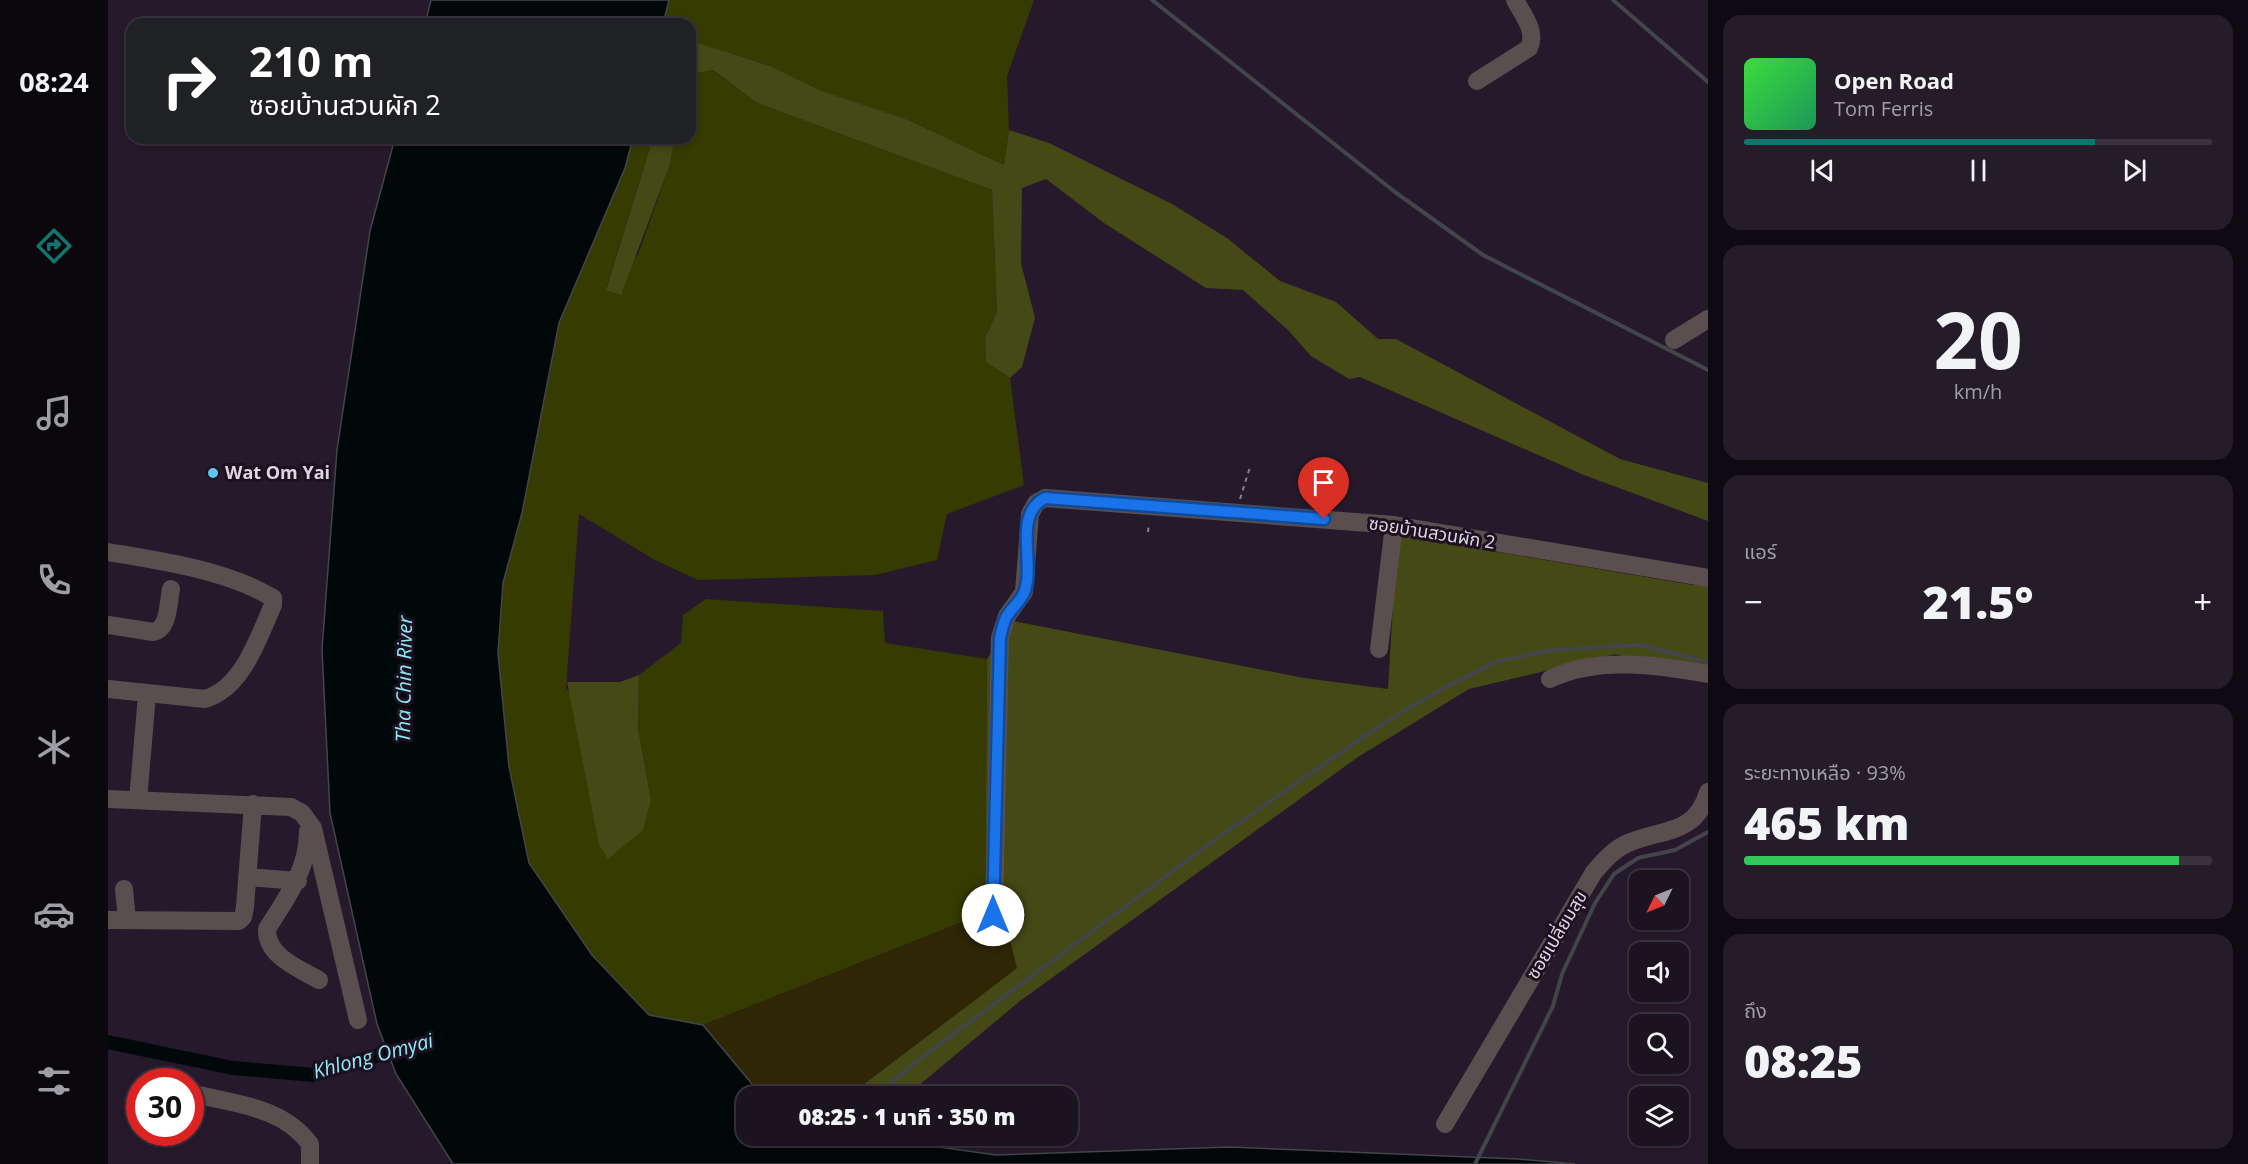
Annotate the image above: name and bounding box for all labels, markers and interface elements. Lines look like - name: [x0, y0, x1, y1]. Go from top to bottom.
- text: 210 m: [249, 32, 373, 89]
- icon: right: [150, 42, 228, 120]
- text: 08:24: [19, 63, 89, 100]
- text: Open Road: [1834, 65, 1954, 95]
- text: ซอยบ้านสวนผัก 2: [249, 86, 441, 123]
- text: Tom Ferris: [1834, 95, 1933, 122]
- icon: previous: [1806, 154, 1839, 187]
- icon: pause: [1962, 154, 1995, 187]
- icon: next: [2118, 154, 2151, 187]
- icon: directions: [33, 225, 75, 267]
- text: 20: [1933, 286, 2023, 392]
- text: km/h: [1954, 378, 2002, 405]
- icon: music: [33, 392, 75, 434]
- pin: [1298, 457, 1349, 519]
- place label: Wat Om Yai: [225, 460, 330, 484]
- marker: Wat Om Yai: [206, 466, 220, 480]
- icon: arrive: [1307, 466, 1340, 499]
- street label: ซอยบ้านสวนผัก 2: [1367, 510, 1497, 554]
- text: แอร์: [1744, 538, 1776, 565]
- icon: phone: [33, 559, 75, 601]
- text: 21.5°: [1922, 571, 2034, 632]
- text: −: [1744, 579, 1763, 624]
- text: +: [2193, 579, 2212, 624]
- water label: Tha Chin River: [389, 614, 418, 743]
- icon: climate: [33, 726, 75, 768]
- text: ระยะทางเหลือ · 93%: [1744, 759, 1906, 786]
- text: 465 km: [1744, 792, 1909, 853]
- north arrow: [1629, 870, 1689, 930]
- map controls: [1629, 870, 1689, 1146]
- position arrow: [961, 883, 1025, 947]
- street label: ซอยเปลี่ยมสุข: [1520, 886, 1592, 983]
- icon: car: [33, 893, 75, 935]
- button: sound: [1629, 942, 1689, 1002]
- text: ถึง: [1744, 997, 1767, 1024]
- button: search: [1629, 1014, 1689, 1074]
- water label: Khlong Omyai: [310, 1026, 437, 1085]
- text: 08:25: [1744, 1030, 1862, 1091]
- icon: filters: [33, 1060, 75, 1102]
- speed limit sign: 30: [126, 1068, 204, 1146]
- button: layers: [1629, 1086, 1689, 1146]
- text: 08:25 · 1 นาที · 350 m: [798, 1101, 1016, 1131]

